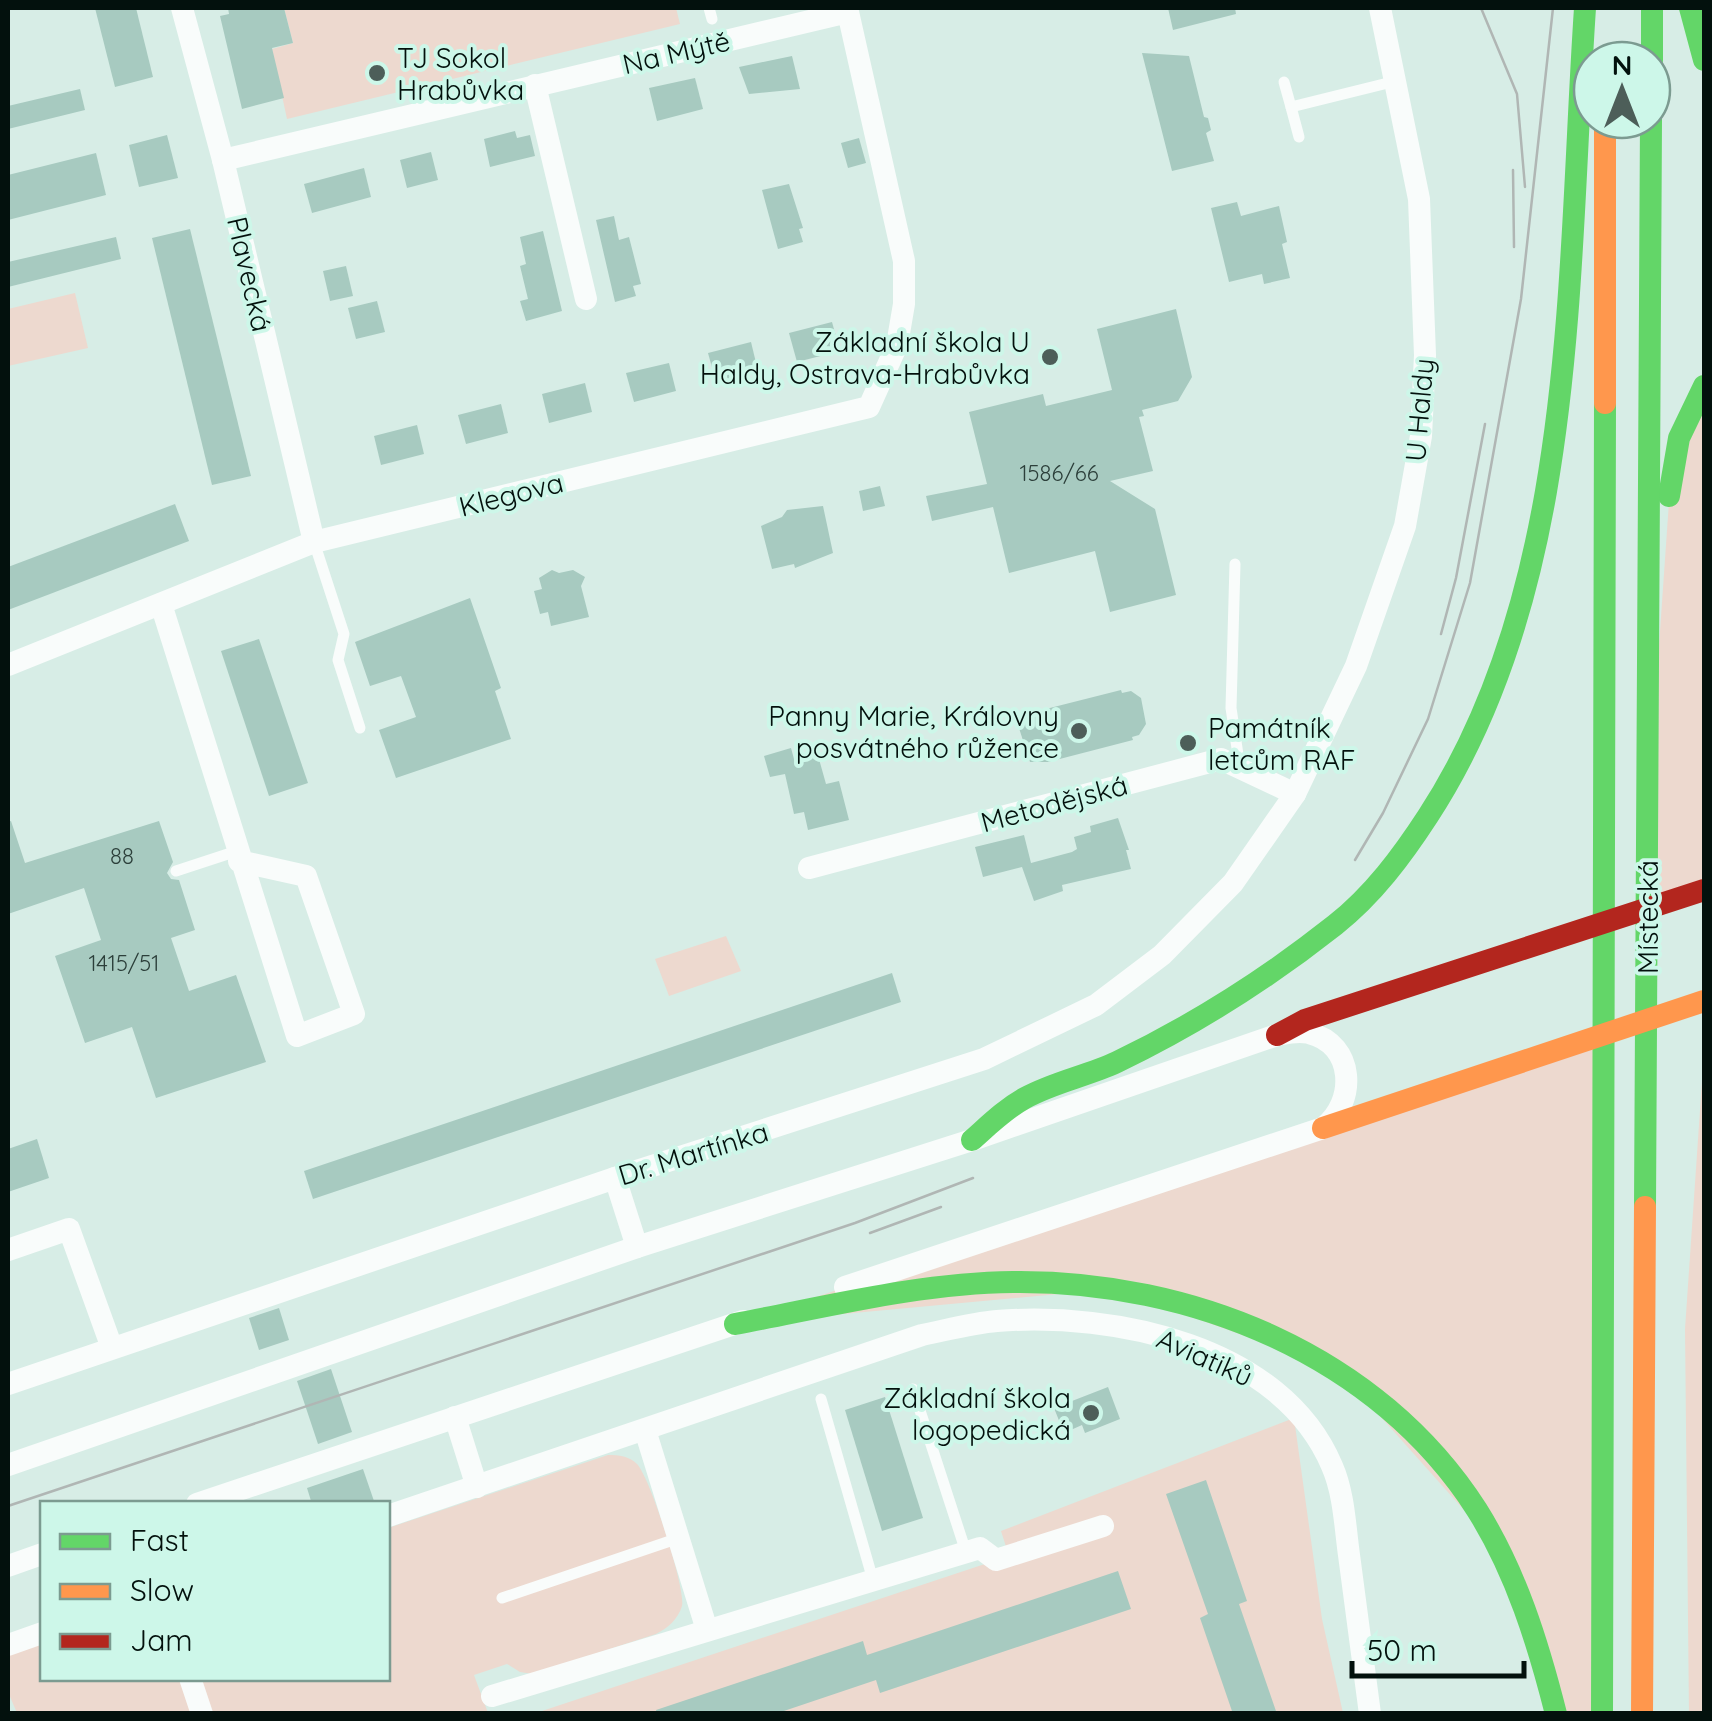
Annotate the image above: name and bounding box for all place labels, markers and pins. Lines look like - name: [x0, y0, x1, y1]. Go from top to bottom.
- place label: TJ Sokol Hrabůvka: [397, 40, 524, 107]
- marker: TJ Sokol Hrabůvka: [366, 62, 388, 84]
- place label: Základní škola U Haldy, Ostrava-Hrabůvka: [700, 324, 1030, 391]
- marker: Základní škola U Haldy, Ostrava-Hrabůvka: [1039, 346, 1061, 368]
- place label: Panny Marie, Královny posvátného růžence: [768, 698, 1059, 765]
- place label: Památník letcům RAF: [1208, 710, 1356, 777]
- marker: Panny Marie, Královny posvátného růžence: [1068, 720, 1090, 742]
- marker: Památník letcům RAF: [1177, 732, 1199, 754]
- place label: Základní škola logopedická: [883, 1380, 1071, 1447]
- marker: Základní škola logopedická: [1080, 1402, 1102, 1424]

